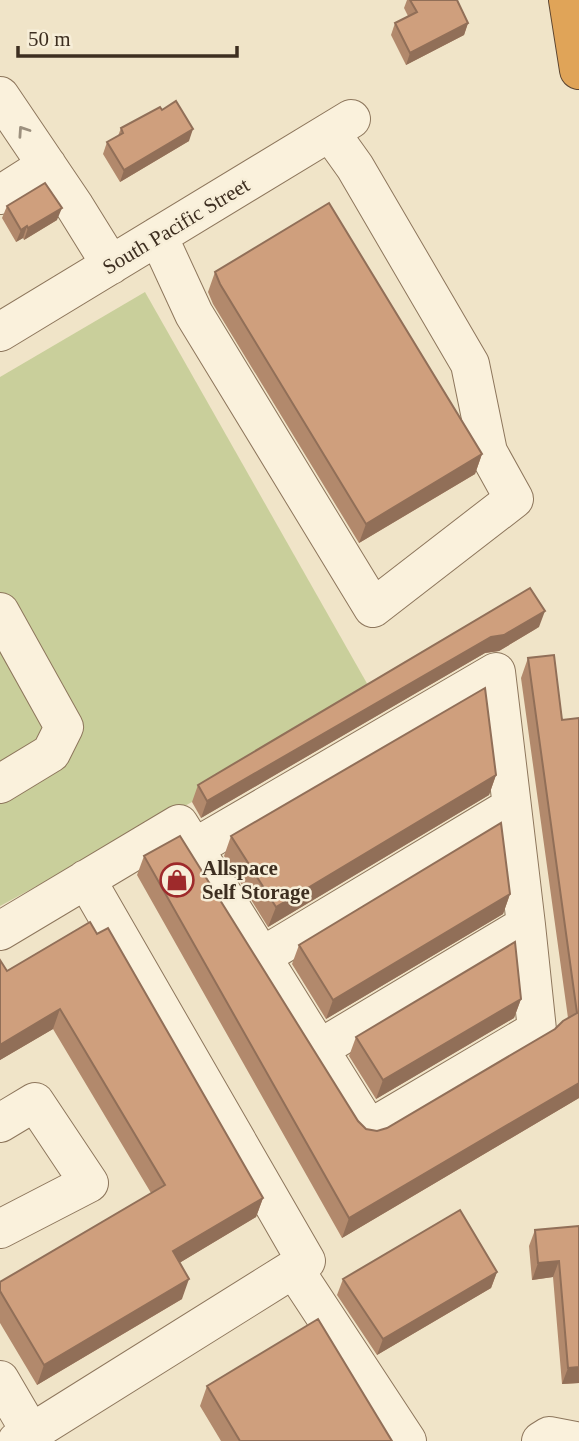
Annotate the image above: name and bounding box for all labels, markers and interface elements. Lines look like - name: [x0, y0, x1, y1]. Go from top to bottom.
- scale bar: [18, 14, 236, 58]
- text: 50 m: [28, 27, 71, 51]
- one-way arrow: [19, 126, 32, 139]
- street label: South Pacific Street: [98, 173, 254, 279]
- place label: Allspace Self Storage: [202, 856, 310, 904]
- shop icon: Allspace Self Storage: [158, 861, 196, 899]

